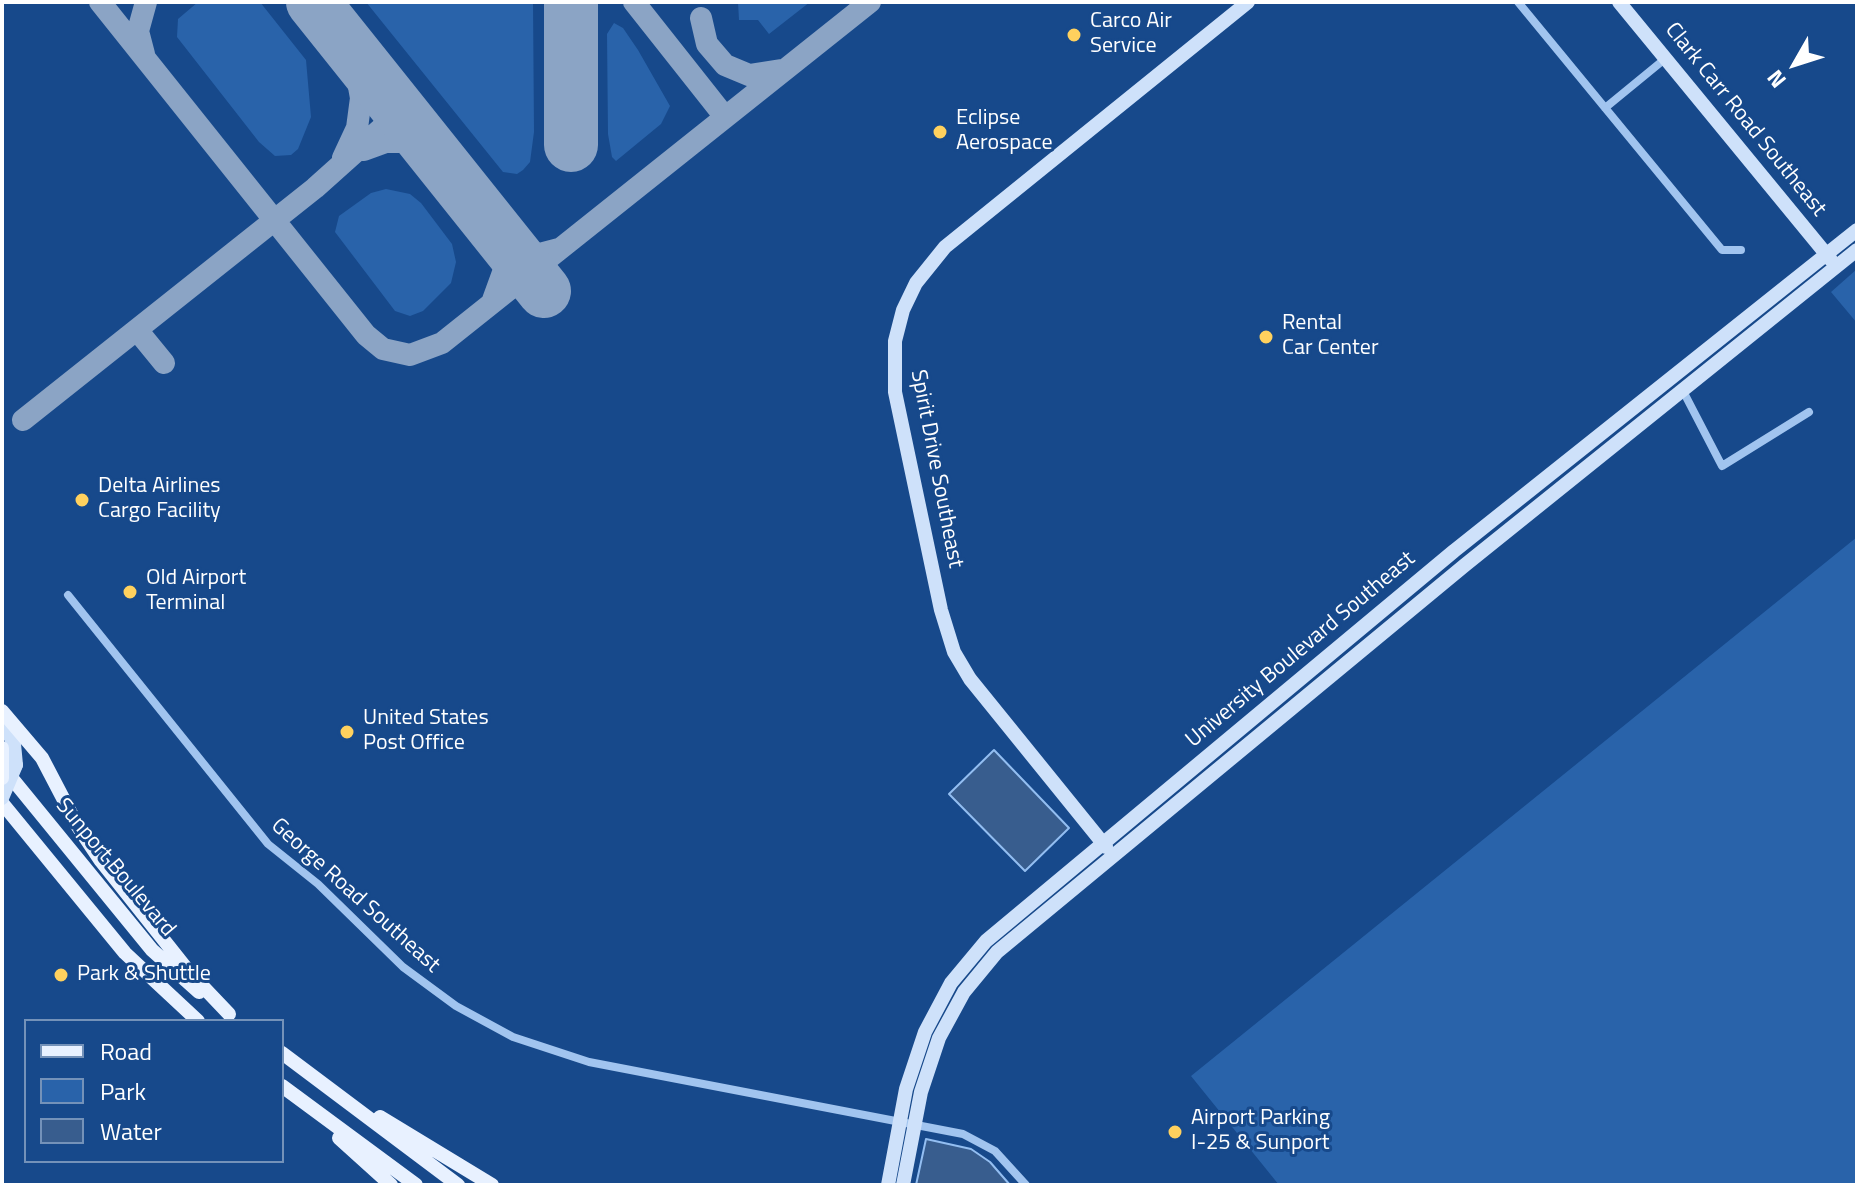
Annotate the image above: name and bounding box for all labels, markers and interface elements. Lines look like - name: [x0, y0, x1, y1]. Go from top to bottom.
- place label: Carco Air Service: [1090, 9, 1172, 60]
- street label: Clark Carr Road Southeast: [1659, 18, 1831, 222]
- north arrow: [1755, 24, 1835, 104]
- marker: Carco Air Service: [1065, 26, 1083, 44]
- text: N: [1758, 62, 1794, 96]
- place label: Eclipse Aerospace: [956, 106, 1053, 158]
- marker: Eclipse Aerospace: [931, 123, 949, 141]
- place label: Rental Car Center: [1282, 311, 1378, 362]
- marker: Rental Car Center: [1257, 328, 1275, 346]
- street label: Spirit Drive Southeast: [904, 368, 968, 570]
- place label: Delta Airlines Cargo Facility: [98, 474, 221, 526]
- marker: Delta Airlines Cargo Facility: [73, 491, 91, 509]
- street label: University Boulevard Southeast: [1181, 546, 1421, 754]
- place label: Old Airport Terminal: [146, 566, 246, 618]
- marker: Old Airport Terminal: [121, 583, 139, 601]
- place label: United States Post Office: [363, 706, 489, 758]
- marker: United States Post Office: [338, 723, 356, 741]
- street label: Sunport Boulevard: [50, 794, 180, 942]
- street label: George Road Southeast: [265, 813, 445, 979]
- place label: Park & Shuttle: [77, 962, 211, 988]
- marker: Park & Shuttle: [52, 966, 70, 984]
- legend: [24, 1019, 284, 1163]
- text: Road: [100, 1033, 152, 1069]
- text: Park: [100, 1073, 146, 1109]
- place label: Airport Parking I-25 & Sunport: [1191, 1106, 1330, 1158]
- text: Water: [100, 1113, 162, 1149]
- marker: Airport Parking I-25 & Sunport: [1166, 1123, 1184, 1141]

